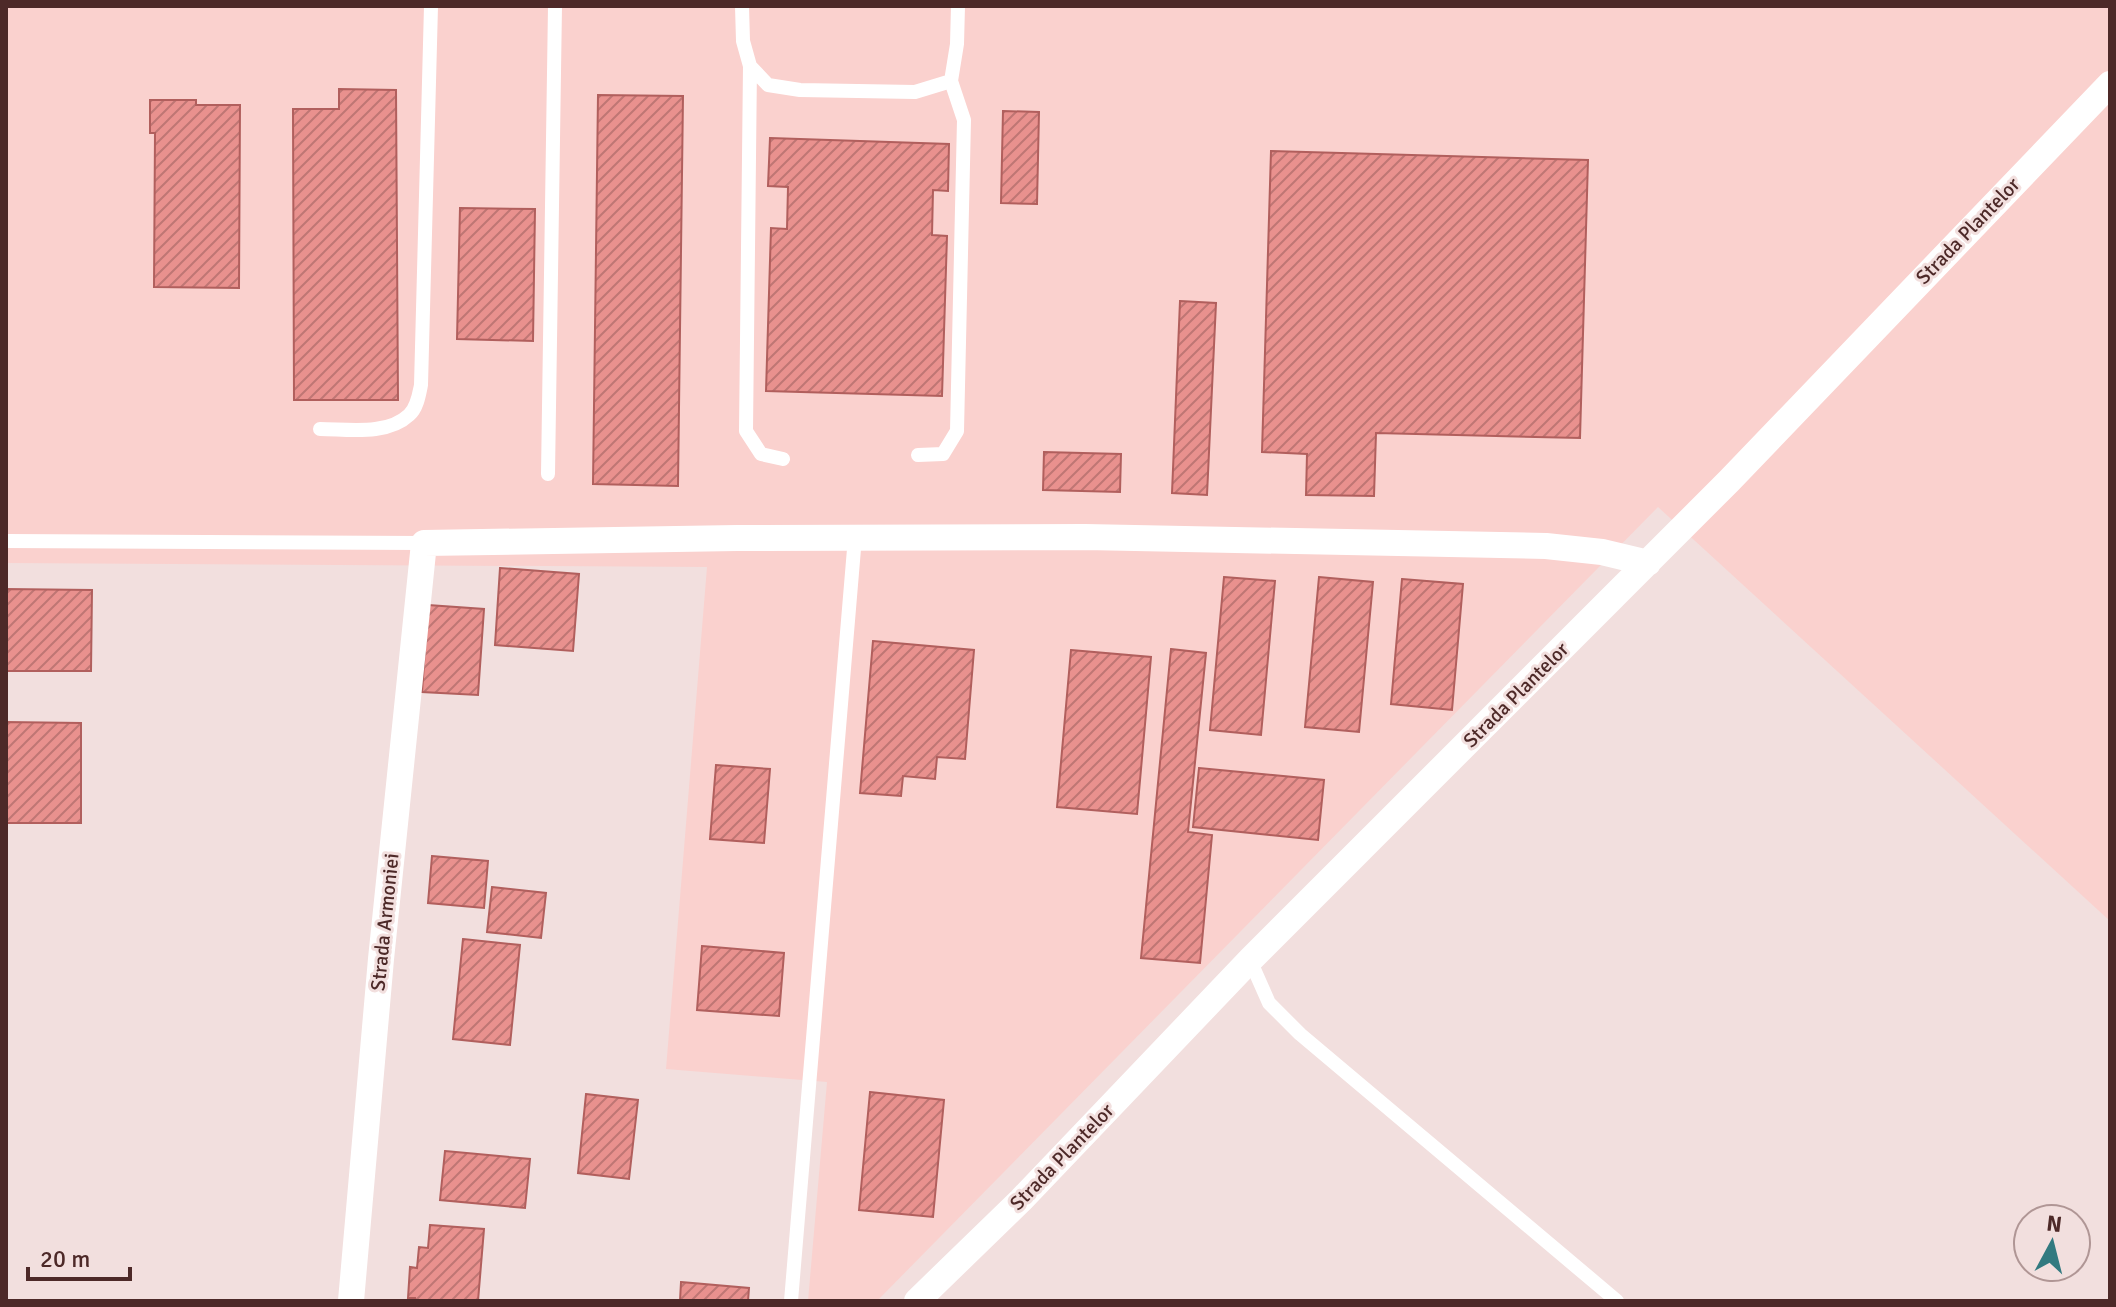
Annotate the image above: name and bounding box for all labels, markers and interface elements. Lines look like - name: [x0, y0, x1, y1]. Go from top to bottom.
- street label: Strada Plantelor: [1911, 172, 2026, 290]
- street label: Strada Plantelor: [1458, 637, 1574, 753]
- street label: Strada Armoniei: [365, 852, 405, 992]
- street label: Strada Plantelor: [1005, 1098, 1120, 1216]
- north arrow: [2012, 1203, 2092, 1283]
- text: N: [2045, 1209, 2064, 1238]
- scale bar: [28, 1231, 130, 1281]
- text: 20 m: [40, 1244, 90, 1274]

